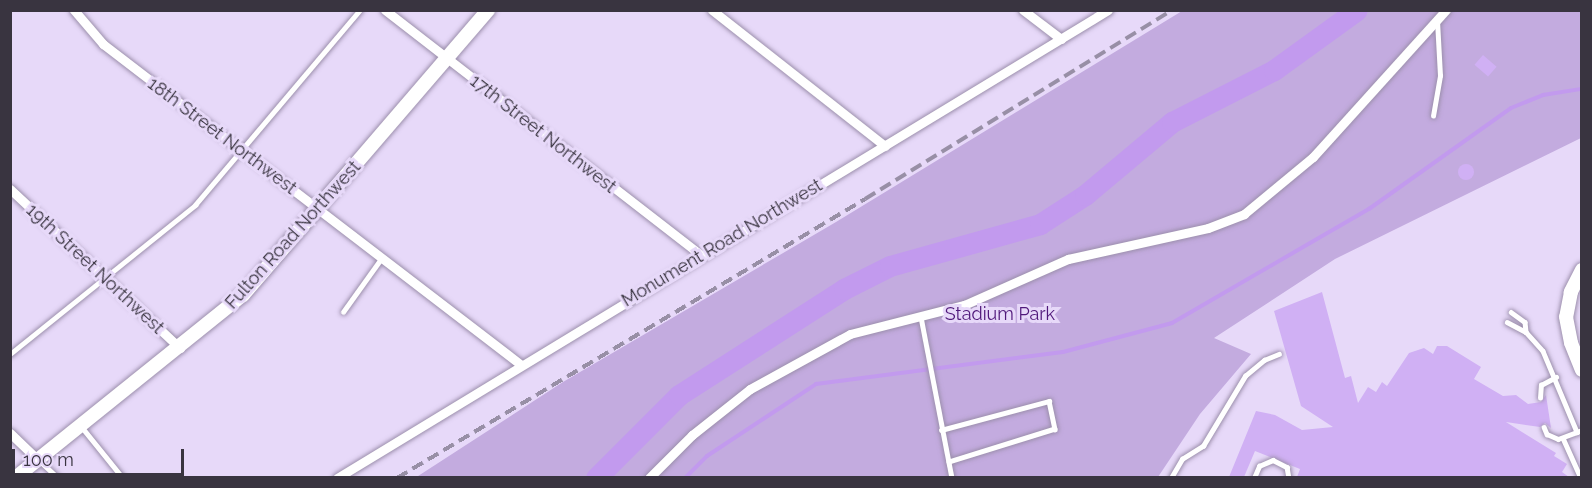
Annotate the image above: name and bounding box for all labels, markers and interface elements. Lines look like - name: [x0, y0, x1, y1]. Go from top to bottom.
- street label: 17th Street Northwest: [466, 70, 620, 198]
- street label: 18th Street Northwest: [143, 73, 301, 199]
- street label: Fulton Road Northwest: [221, 157, 365, 313]
- street label: Monument Road Northwest: [618, 174, 826, 312]
- street label: 19th Street Northwest: [22, 200, 168, 338]
- park label: Stadium Park: [945, 303, 1055, 325]
- scale bar: [15, 437, 188, 475]
- text: 100 m: [23, 449, 74, 470]

